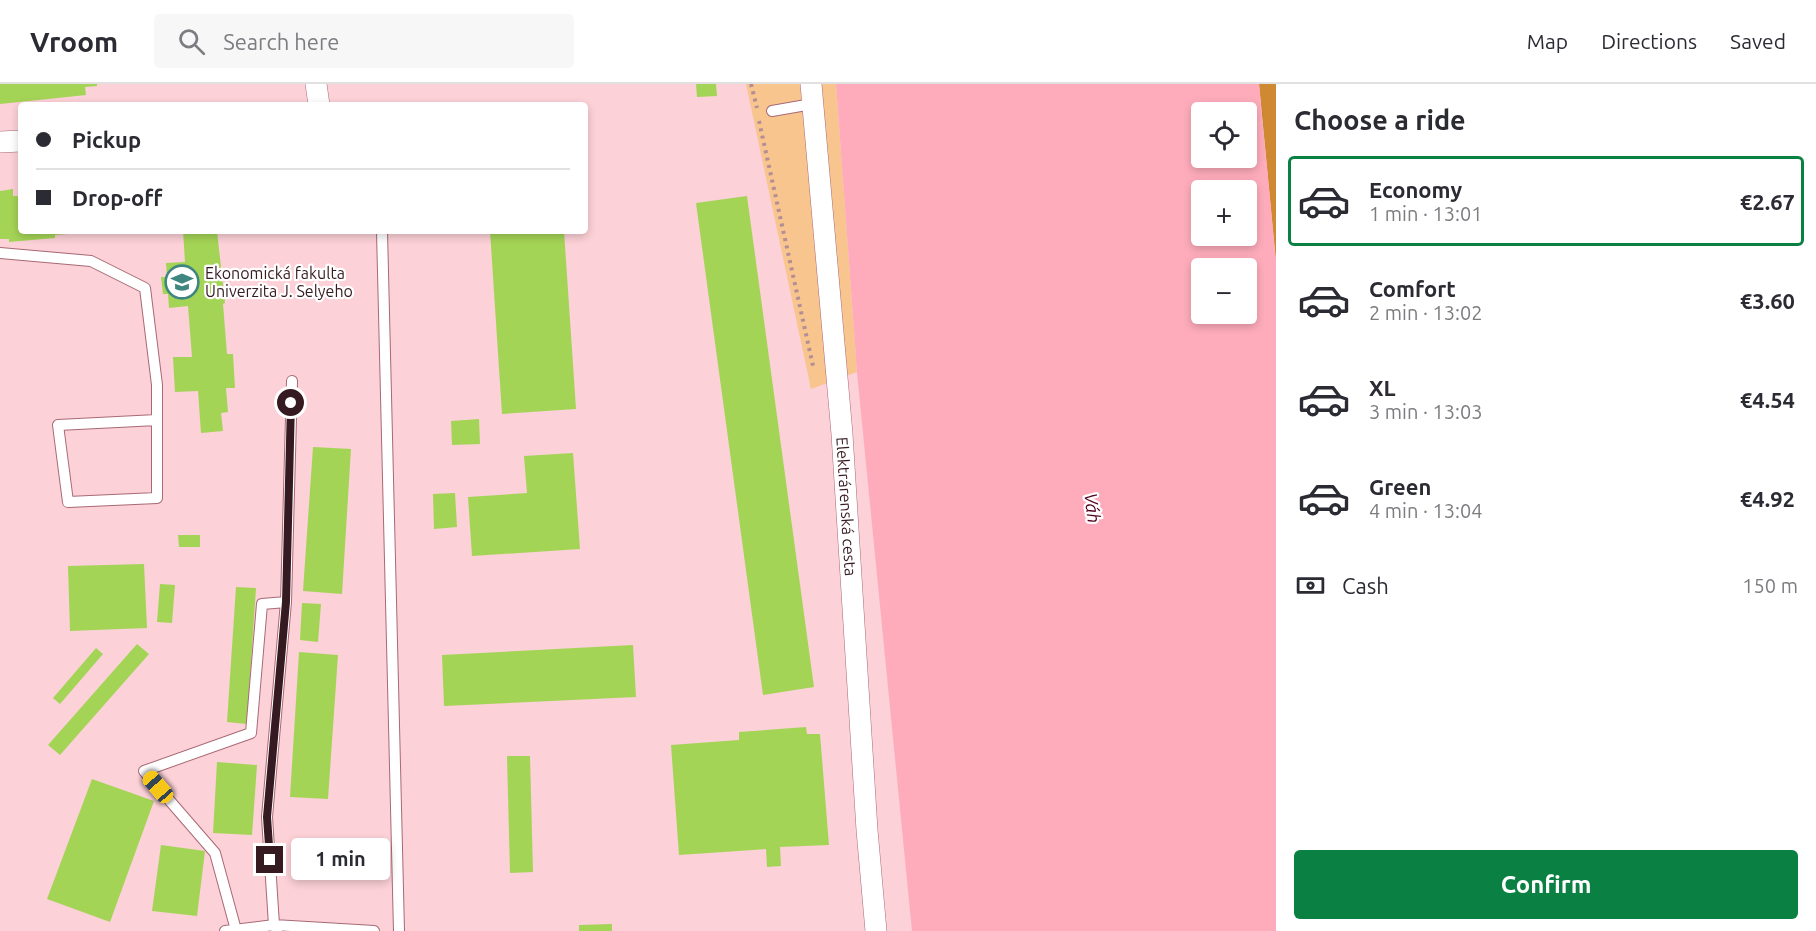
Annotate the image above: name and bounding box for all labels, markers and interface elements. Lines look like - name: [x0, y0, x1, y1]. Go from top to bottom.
- search box: [154, 14, 574, 68]
- icon: search: [175, 25, 208, 58]
- text: Vroom: [30, 26, 118, 57]
- text: Search here: [223, 29, 339, 54]
- text: Map: [1527, 29, 1568, 53]
- text: Directions: [1601, 29, 1697, 53]
- text: Saved: [1730, 29, 1786, 53]
- map controls: [1191, 102, 1257, 324]
- button: locate: [1191, 102, 1257, 168]
- text: Choose a ride: [1294, 105, 1466, 135]
- text: Pickup: [72, 127, 141, 152]
- icon: car: [1297, 174, 1351, 228]
- text: Economy: [1369, 177, 1462, 202]
- button: +: [1191, 180, 1257, 246]
- text: Drop-off: [72, 185, 162, 210]
- text: €2.67: [1740, 189, 1795, 214]
- text: 1 min · 13:01: [1369, 202, 1483, 225]
- button: −: [1191, 258, 1257, 324]
- school or university icon: Ekonomická fakulta Univerzita J. Selyeho: [164, 264, 200, 300]
- place label: Ekonomická fakulta Univerzita J. Selyeho: [205, 264, 353, 300]
- icon: car: [1297, 273, 1351, 327]
- text: Comfort: [1369, 276, 1456, 301]
- text: €3.60: [1740, 288, 1795, 313]
- text: 2 min · 13:02: [1369, 301, 1483, 324]
- icon: car: [1297, 372, 1351, 426]
- text: XL: [1369, 375, 1396, 400]
- text: €4.54: [1740, 387, 1795, 412]
- route start: [277, 389, 304, 416]
- text: 3 min · 13:03: [1369, 400, 1483, 423]
- street label: Elektrárenská cesta: [833, 436, 860, 577]
- icon: car: [1297, 471, 1351, 525]
- text: Green: [1369, 474, 1431, 499]
- text: €4.92: [1740, 486, 1795, 511]
- water label: Váh: [1081, 492, 1105, 524]
- text: 4 min · 13:04: [1369, 499, 1483, 522]
- icon: cash: [1294, 569, 1327, 602]
- text: Cash: [1342, 573, 1389, 598]
- text: 150 m: [1742, 574, 1798, 597]
- car: [139, 768, 177, 806]
- callout: 1 min: [291, 839, 390, 881]
- route end: [256, 846, 283, 873]
- text: 1 min: [315, 847, 366, 870]
- button: Confirm: [1294, 850, 1798, 919]

